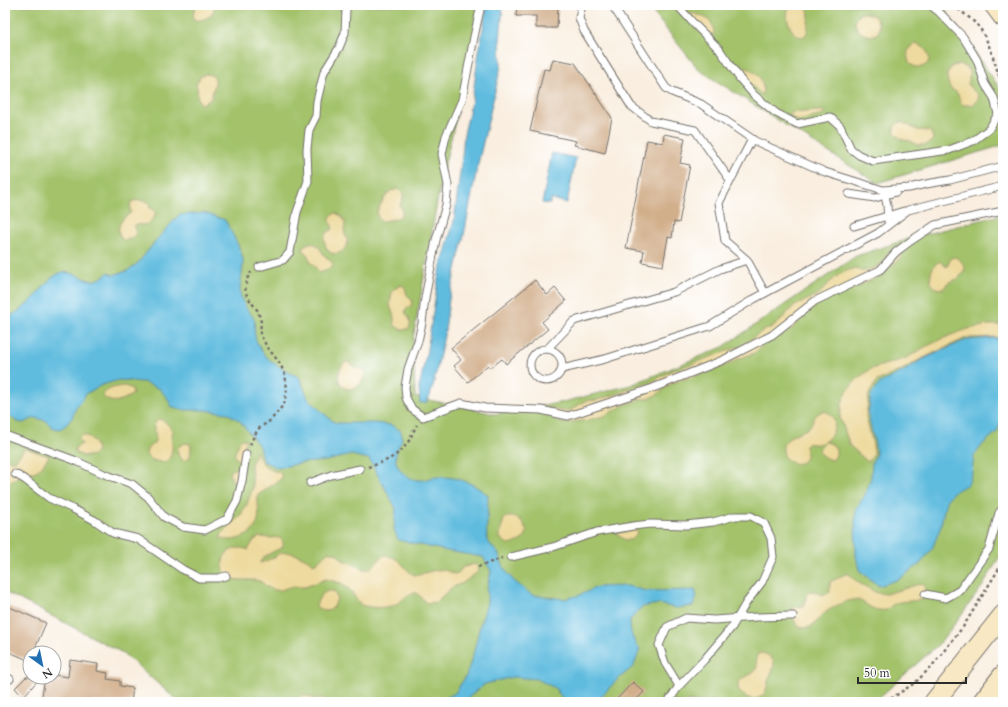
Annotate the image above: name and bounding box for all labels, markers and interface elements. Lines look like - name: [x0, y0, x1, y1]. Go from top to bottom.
- north arrow: [22, 645, 62, 685]
- scale bar: [858, 659, 966, 685]
- text: N: [39, 664, 55, 682]
- text: 50 m: [864, 665, 891, 681]

